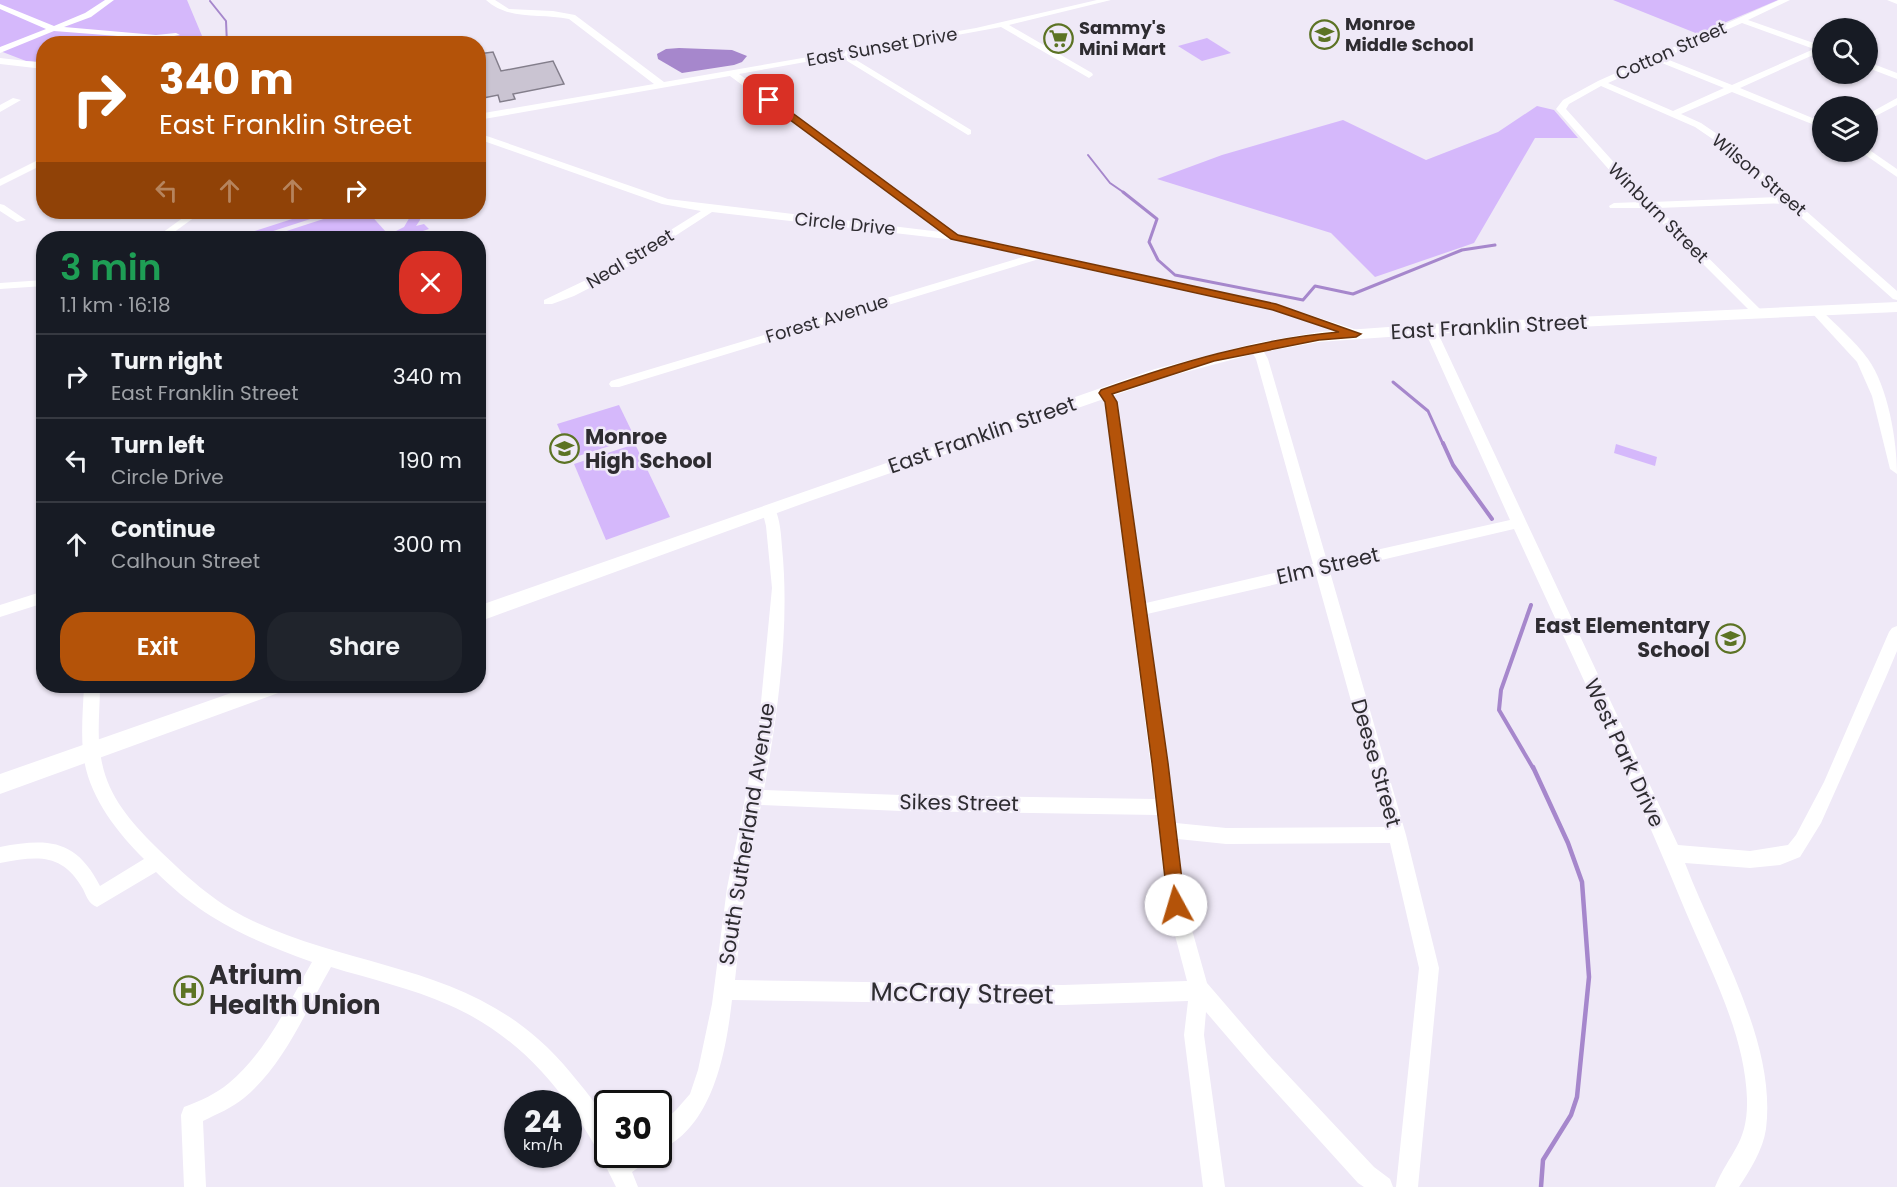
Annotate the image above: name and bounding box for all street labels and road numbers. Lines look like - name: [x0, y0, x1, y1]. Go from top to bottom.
- street label: Cotton Street: [1611, 15, 1730, 86]
- street label: East Sunset Drive: [804, 21, 959, 72]
- street label: Wilson Street: [1707, 128, 1812, 222]
- street label: Winburn Street: [1603, 157, 1714, 268]
- street label: Circle Drive: [793, 206, 897, 241]
- street label: Neal Street: [581, 223, 678, 295]
- street label: Forest Avenue: [763, 288, 891, 349]
- street label: East Franklin Street: [1390, 307, 1588, 346]
- street label: East Franklin Street: [884, 389, 1080, 480]
- street label: Elm Street: [1274, 540, 1382, 591]
- street label: West Park Drive: [1577, 674, 1672, 832]
- street label: Deese Street: [1344, 695, 1409, 830]
- street label: South Sutherland Avenue: [711, 701, 782, 967]
- street label: Sikes Street: [899, 787, 1019, 818]
- street label: McCray Street: [870, 973, 1054, 1013]

